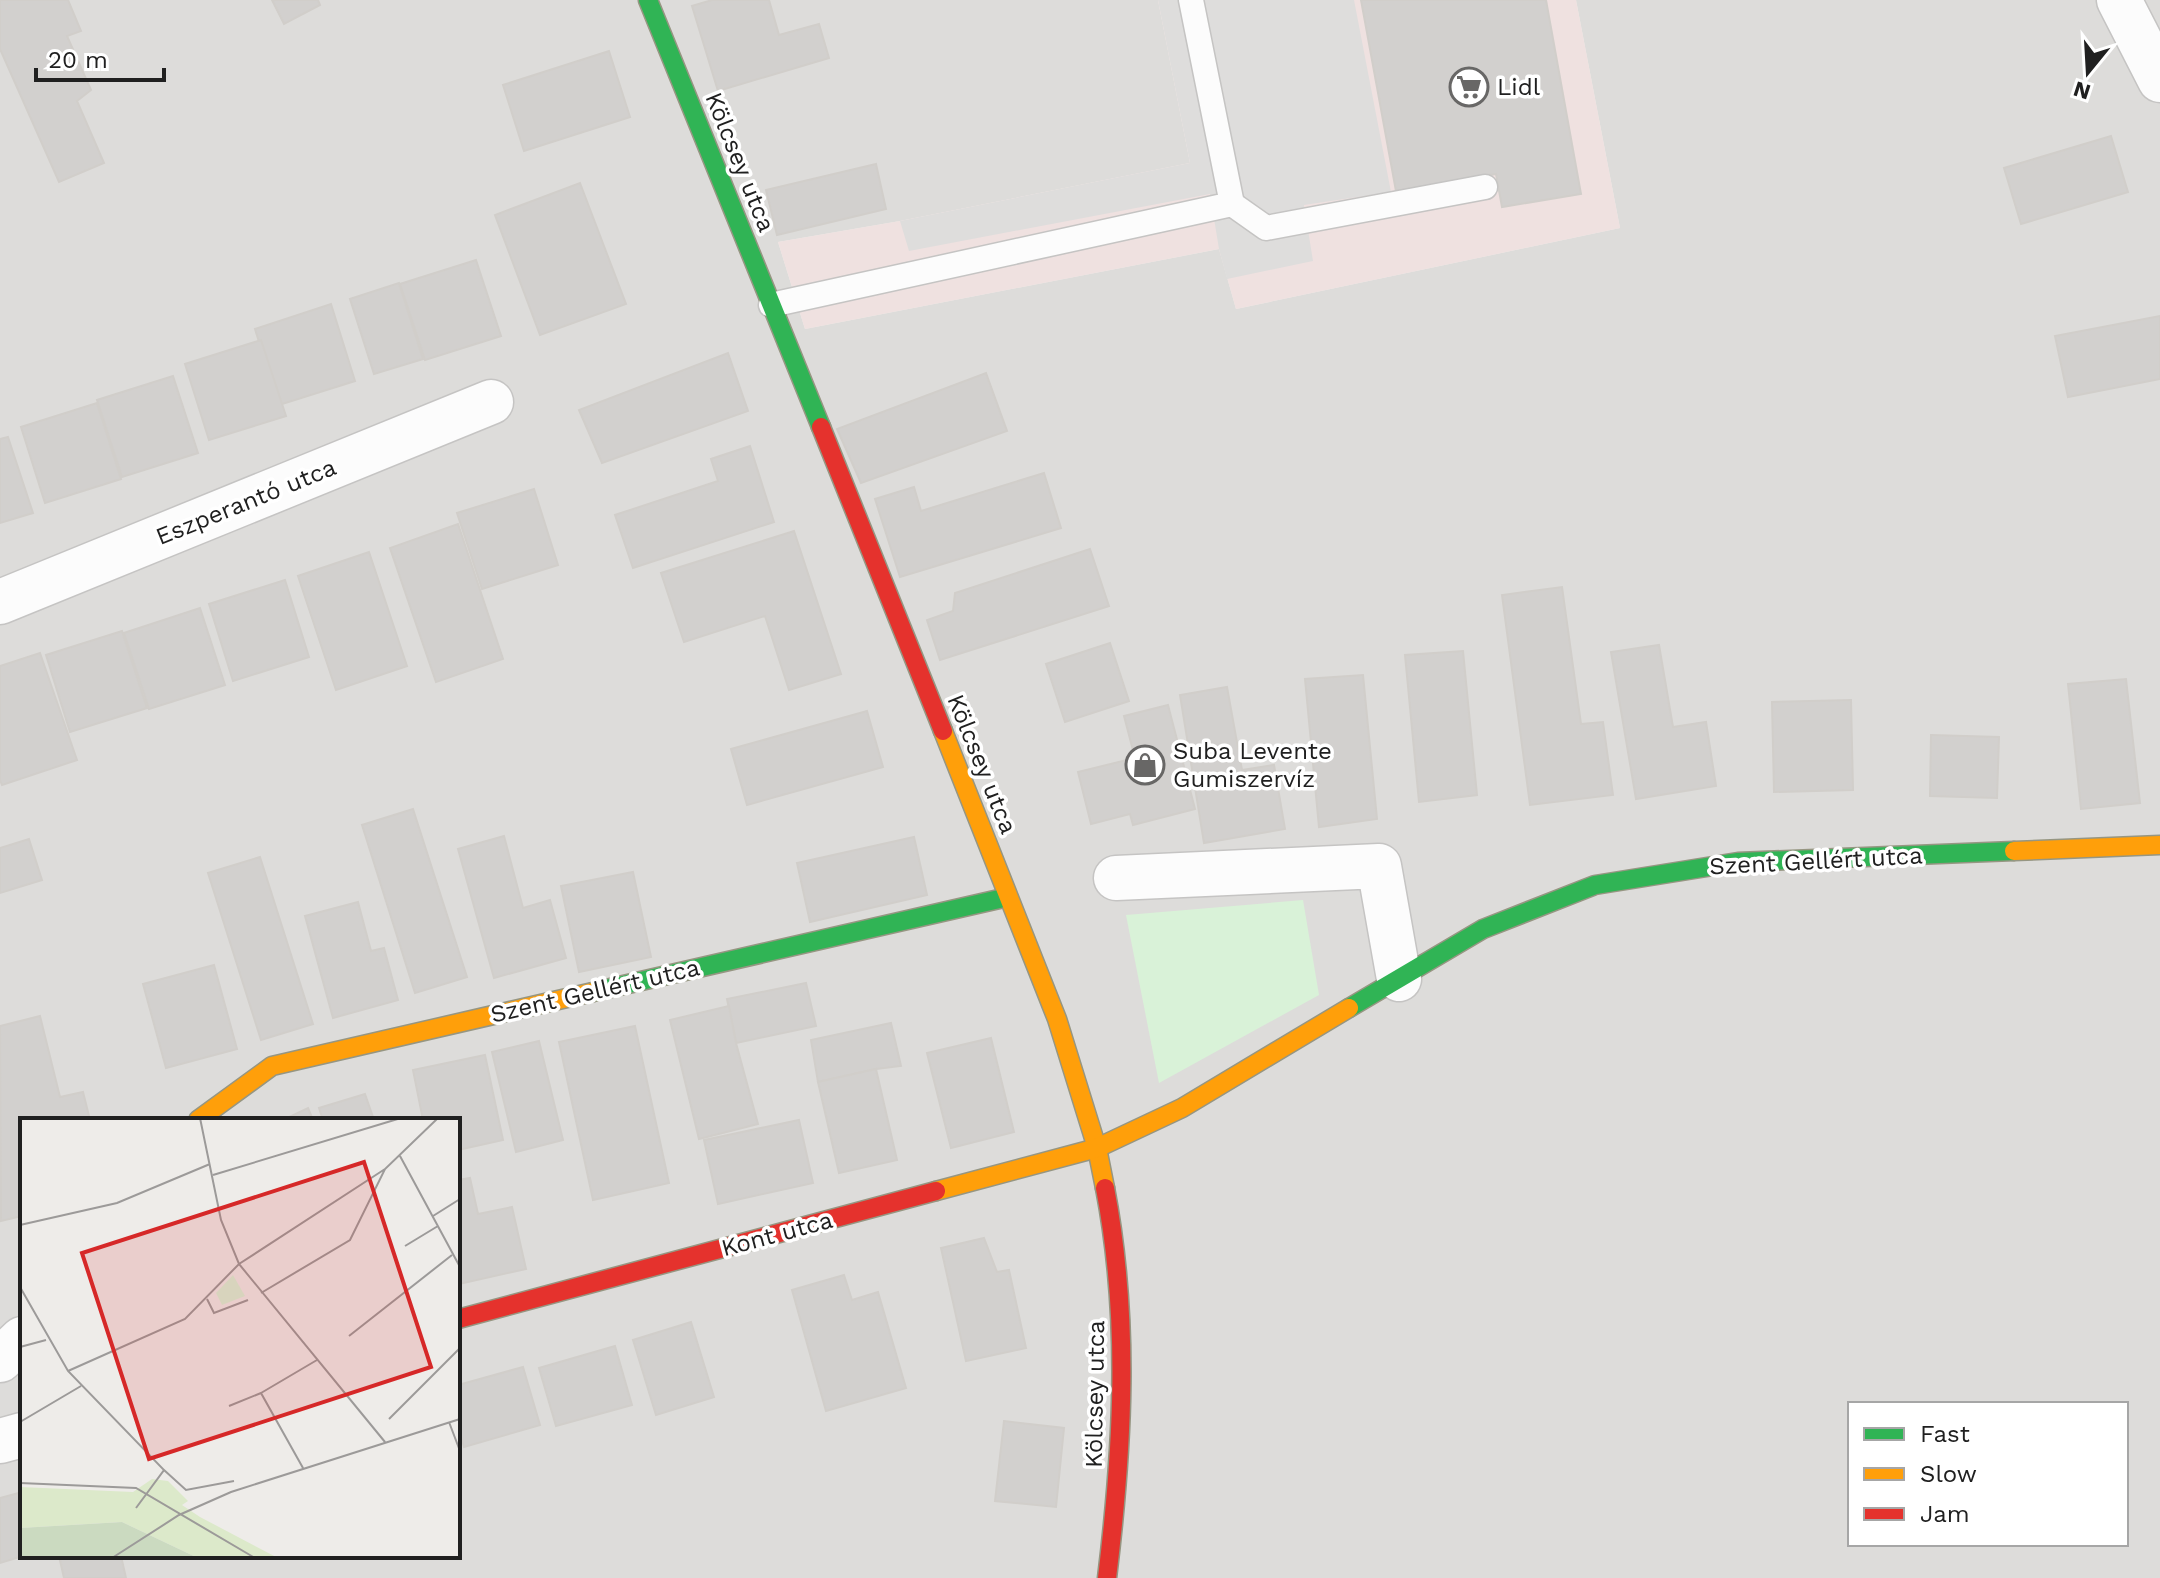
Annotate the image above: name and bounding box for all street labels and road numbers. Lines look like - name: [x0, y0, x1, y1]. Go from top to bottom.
- street label: Kölcsey utca: [699, 88, 781, 236]
- street label: Eszperantó utca: [152, 453, 340, 551]
- street label: Kölcsey utca: [941, 690, 1023, 838]
- street label: Szent Gellért utca: [1709, 841, 1923, 881]
- street label: Szent Gellért utca: [488, 953, 702, 1029]
- street label: Kont utca: [718, 1206, 836, 1262]
- street label: Kölcsey utca: [1080, 1320, 1110, 1468]

